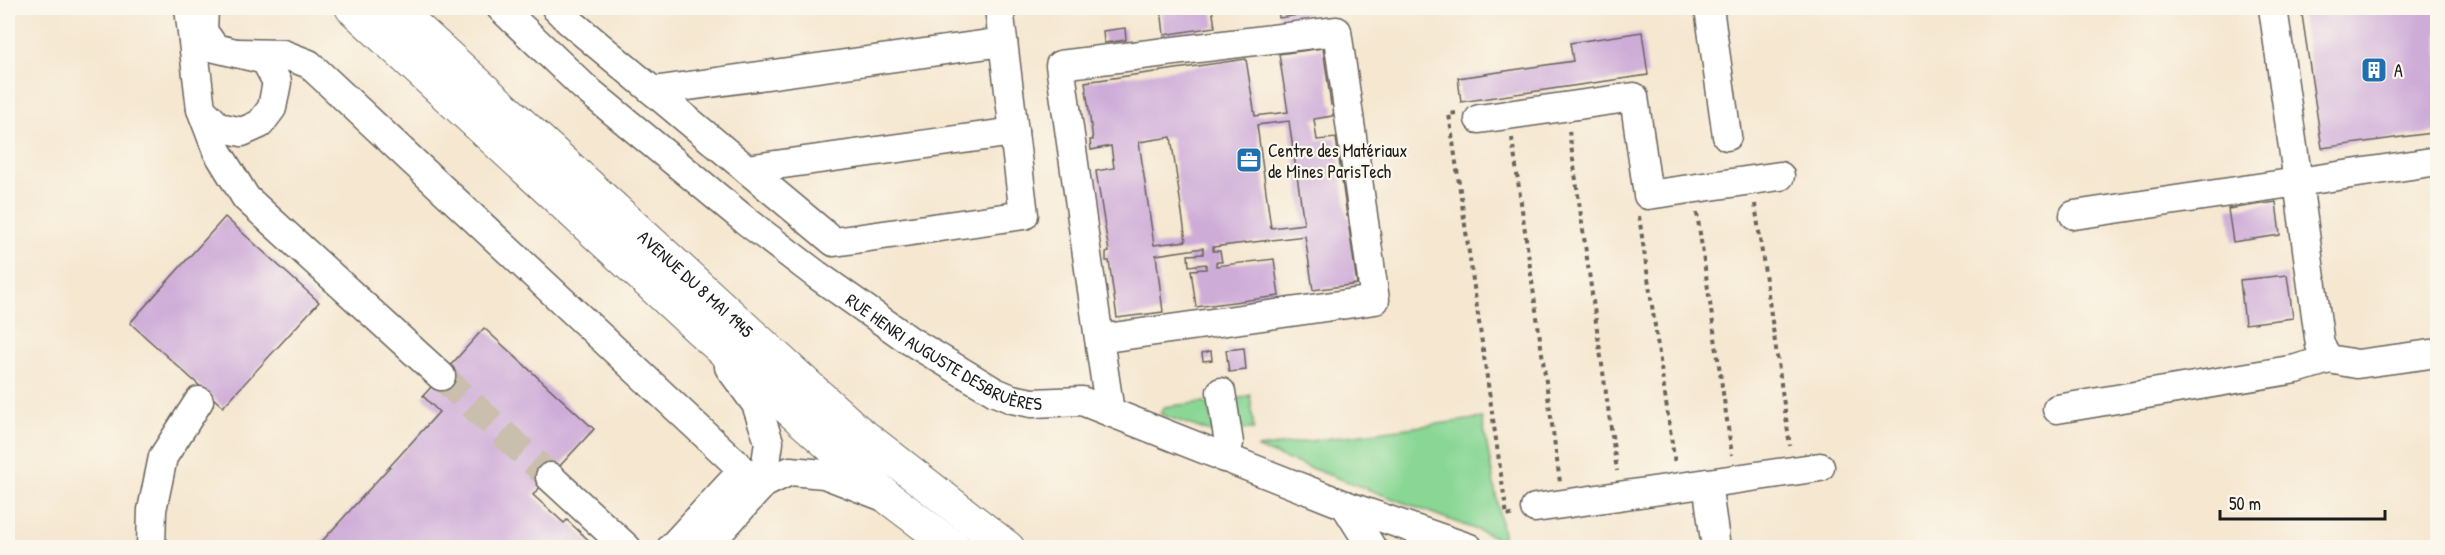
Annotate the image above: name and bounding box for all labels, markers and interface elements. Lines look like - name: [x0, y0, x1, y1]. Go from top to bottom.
- building icon: A: [2359, 55, 2389, 85]
- place label: A: [2394, 58, 2403, 83]
- place label: Centre des Matériaux de Mines ParisTech: [1268, 138, 1407, 184]
- office icon: Centre des Matériaux de Mines ParisTech: [1234, 145, 1264, 175]
- street label: AVENUE DU 8 MAI 1945: [633, 224, 759, 343]
- street label: RUE HENRI AUGUSTE DESBRUÈRES: [841, 287, 1042, 416]
- scale bar: [2220, 483, 2385, 521]
- text: 50 m: [2229, 491, 2261, 516]

